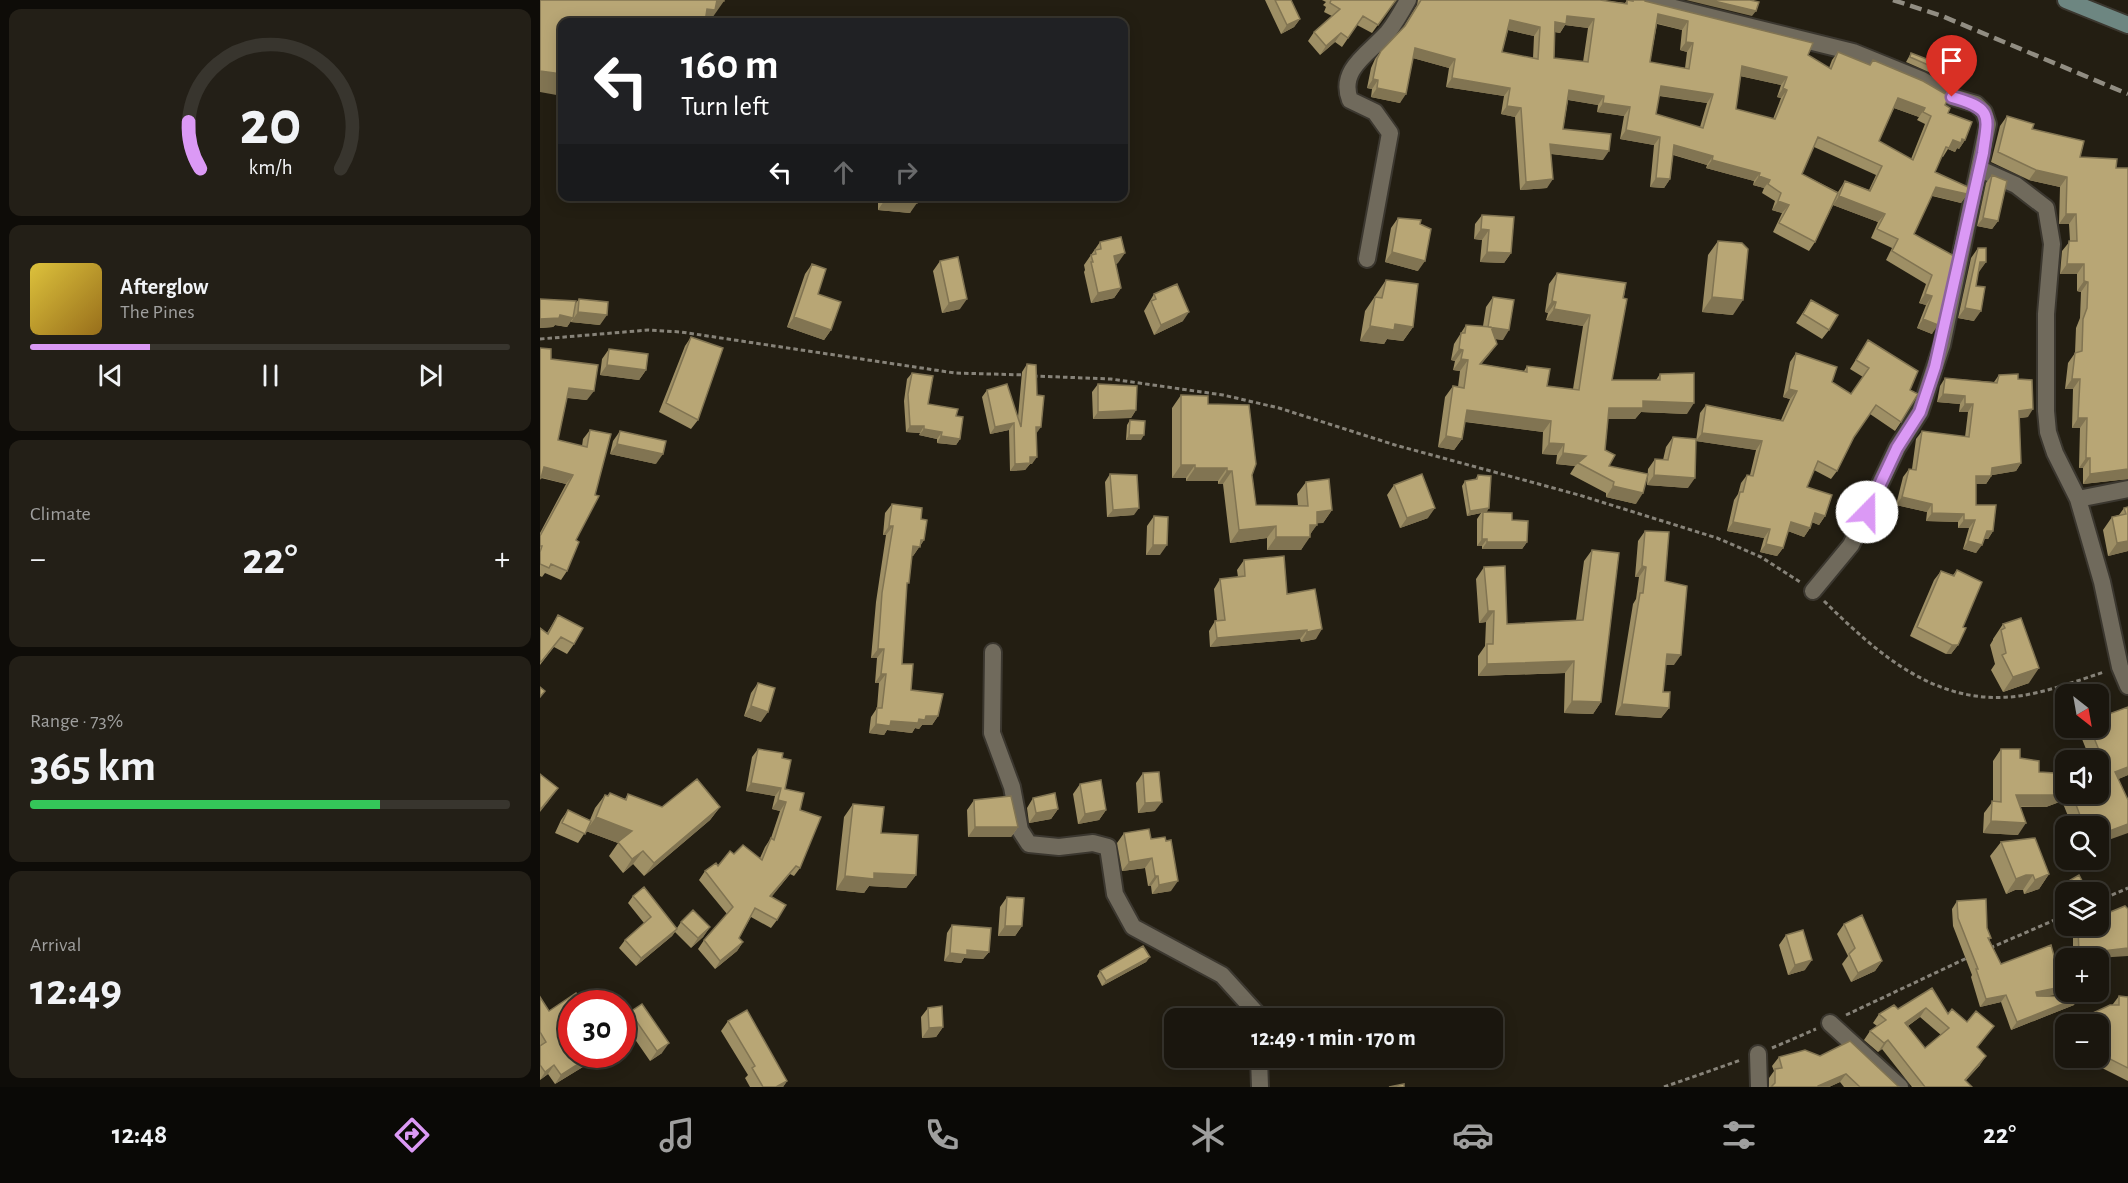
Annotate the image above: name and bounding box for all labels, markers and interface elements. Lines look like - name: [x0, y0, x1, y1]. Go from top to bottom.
- pin: [1926, 35, 1977, 97]
- icon: left: [582, 42, 660, 120]
- text: 160 m: [681, 44, 779, 86]
- icon: arrive: [1935, 44, 1968, 77]
- text: 20: [239, 93, 301, 155]
- text: Turn left: [681, 93, 769, 120]
- icon: left: [764, 156, 797, 189]
- icon: ahead: [827, 156, 860, 189]
- icon: right: [890, 156, 923, 189]
- text: km/h: [248, 158, 292, 179]
- text: Afterglow: [120, 276, 208, 298]
- text: The Pines: [120, 302, 195, 322]
- icon: previous: [94, 359, 127, 392]
- icon: pause: [254, 359, 287, 392]
- icon: next: [414, 359, 447, 392]
- position arrow: [1835, 480, 1899, 544]
- text: Climate: [30, 504, 91, 524]
- text: 22°: [242, 537, 298, 582]
- text: −: [30, 543, 46, 576]
- text: +: [494, 543, 510, 576]
- north arrow: [2055, 684, 2109, 738]
- map controls: [2055, 684, 2109, 1068]
- text: Range · 73%: [30, 711, 123, 731]
- text: 365 km: [30, 744, 156, 789]
- button: sound: [2055, 750, 2109, 804]
- button: search: [2055, 816, 2109, 870]
- button: layers: [2055, 882, 2109, 936]
- text: Arrival: [30, 935, 81, 955]
- button: +: [2055, 948, 2109, 1002]
- text: 12:49: [30, 968, 122, 1013]
- speed limit sign: 30: [558, 990, 636, 1068]
- button: −: [2055, 1014, 2109, 1068]
- text: 12:49 · 1 min · 170 m: [1251, 1027, 1416, 1049]
- icon: directions: [391, 1114, 433, 1156]
- icon: music: [656, 1114, 698, 1156]
- icon: phone: [921, 1114, 963, 1156]
- icon: climate: [1187, 1114, 1229, 1156]
- icon: car: [1452, 1114, 1494, 1156]
- icon: filters: [1718, 1114, 1760, 1156]
- text: 12:48: [112, 1121, 167, 1148]
- text: 22°: [1983, 1121, 2016, 1148]

